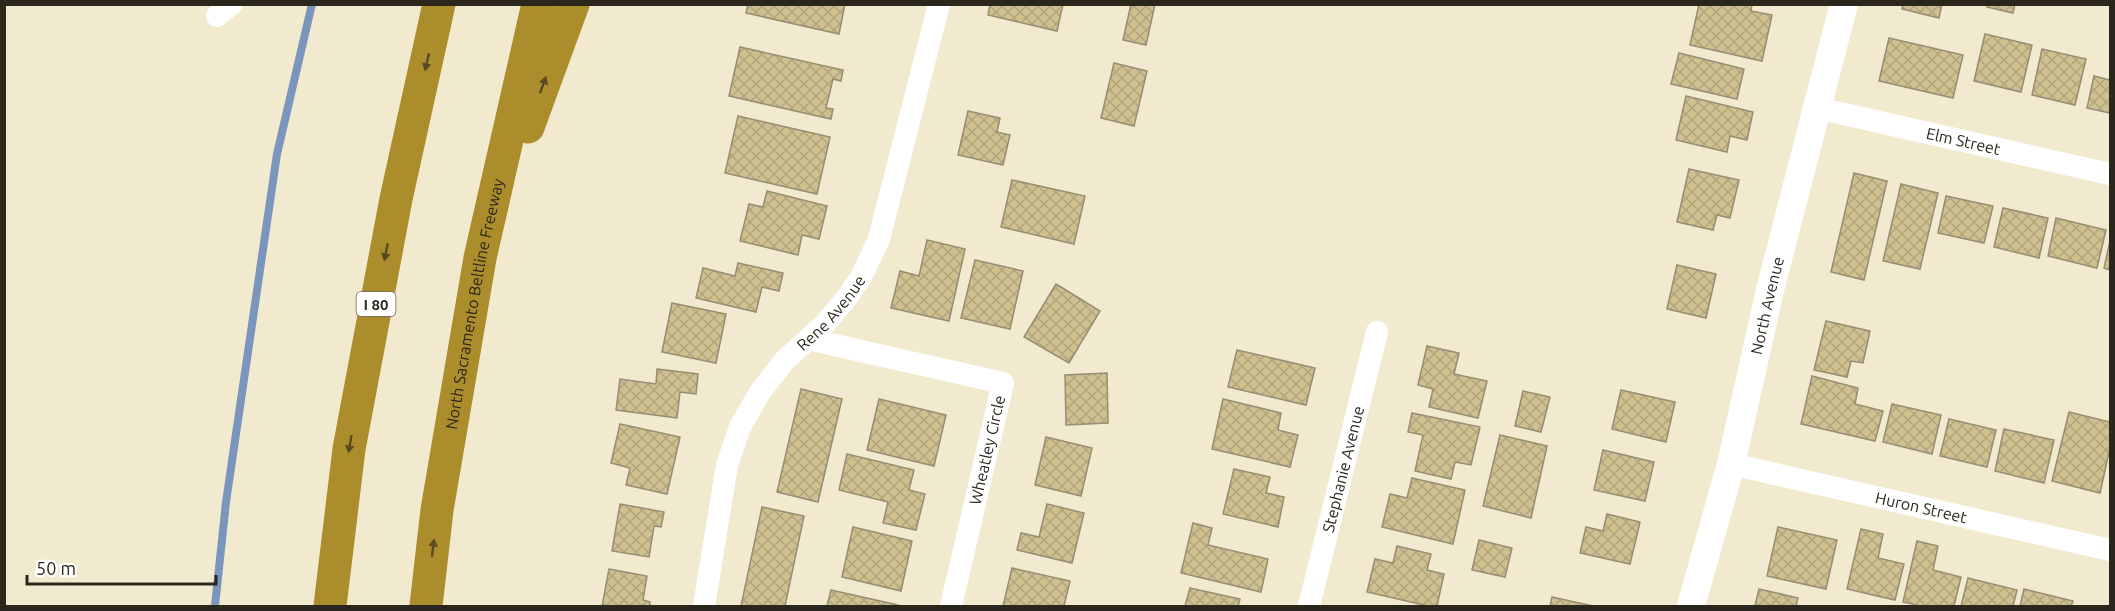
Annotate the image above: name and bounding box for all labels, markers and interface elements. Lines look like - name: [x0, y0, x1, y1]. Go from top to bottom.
- one-way arrow: [421, 52, 431, 71]
- one-way arrow: [539, 75, 549, 93]
- street label: Elm Street: [1925, 124, 2003, 158]
- street label: North Sacramento Beltline Freeway: [442, 177, 507, 431]
- one-way arrow: [381, 243, 390, 262]
- street label: North Avenue: [1747, 255, 1787, 356]
- street label: Rene Avenue: [793, 272, 869, 354]
- road number: I 80: [356, 292, 395, 316]
- street label: Wheatley Circle: [966, 393, 1008, 507]
- street label: Stephanie Avenue: [1319, 404, 1367, 534]
- one-way arrow: [346, 435, 355, 454]
- street label: Huron Street: [1874, 488, 1969, 526]
- one-way arrow: [428, 539, 437, 558]
- scale bar: [27, 548, 216, 586]
- text: 50 m: [36, 558, 76, 578]

